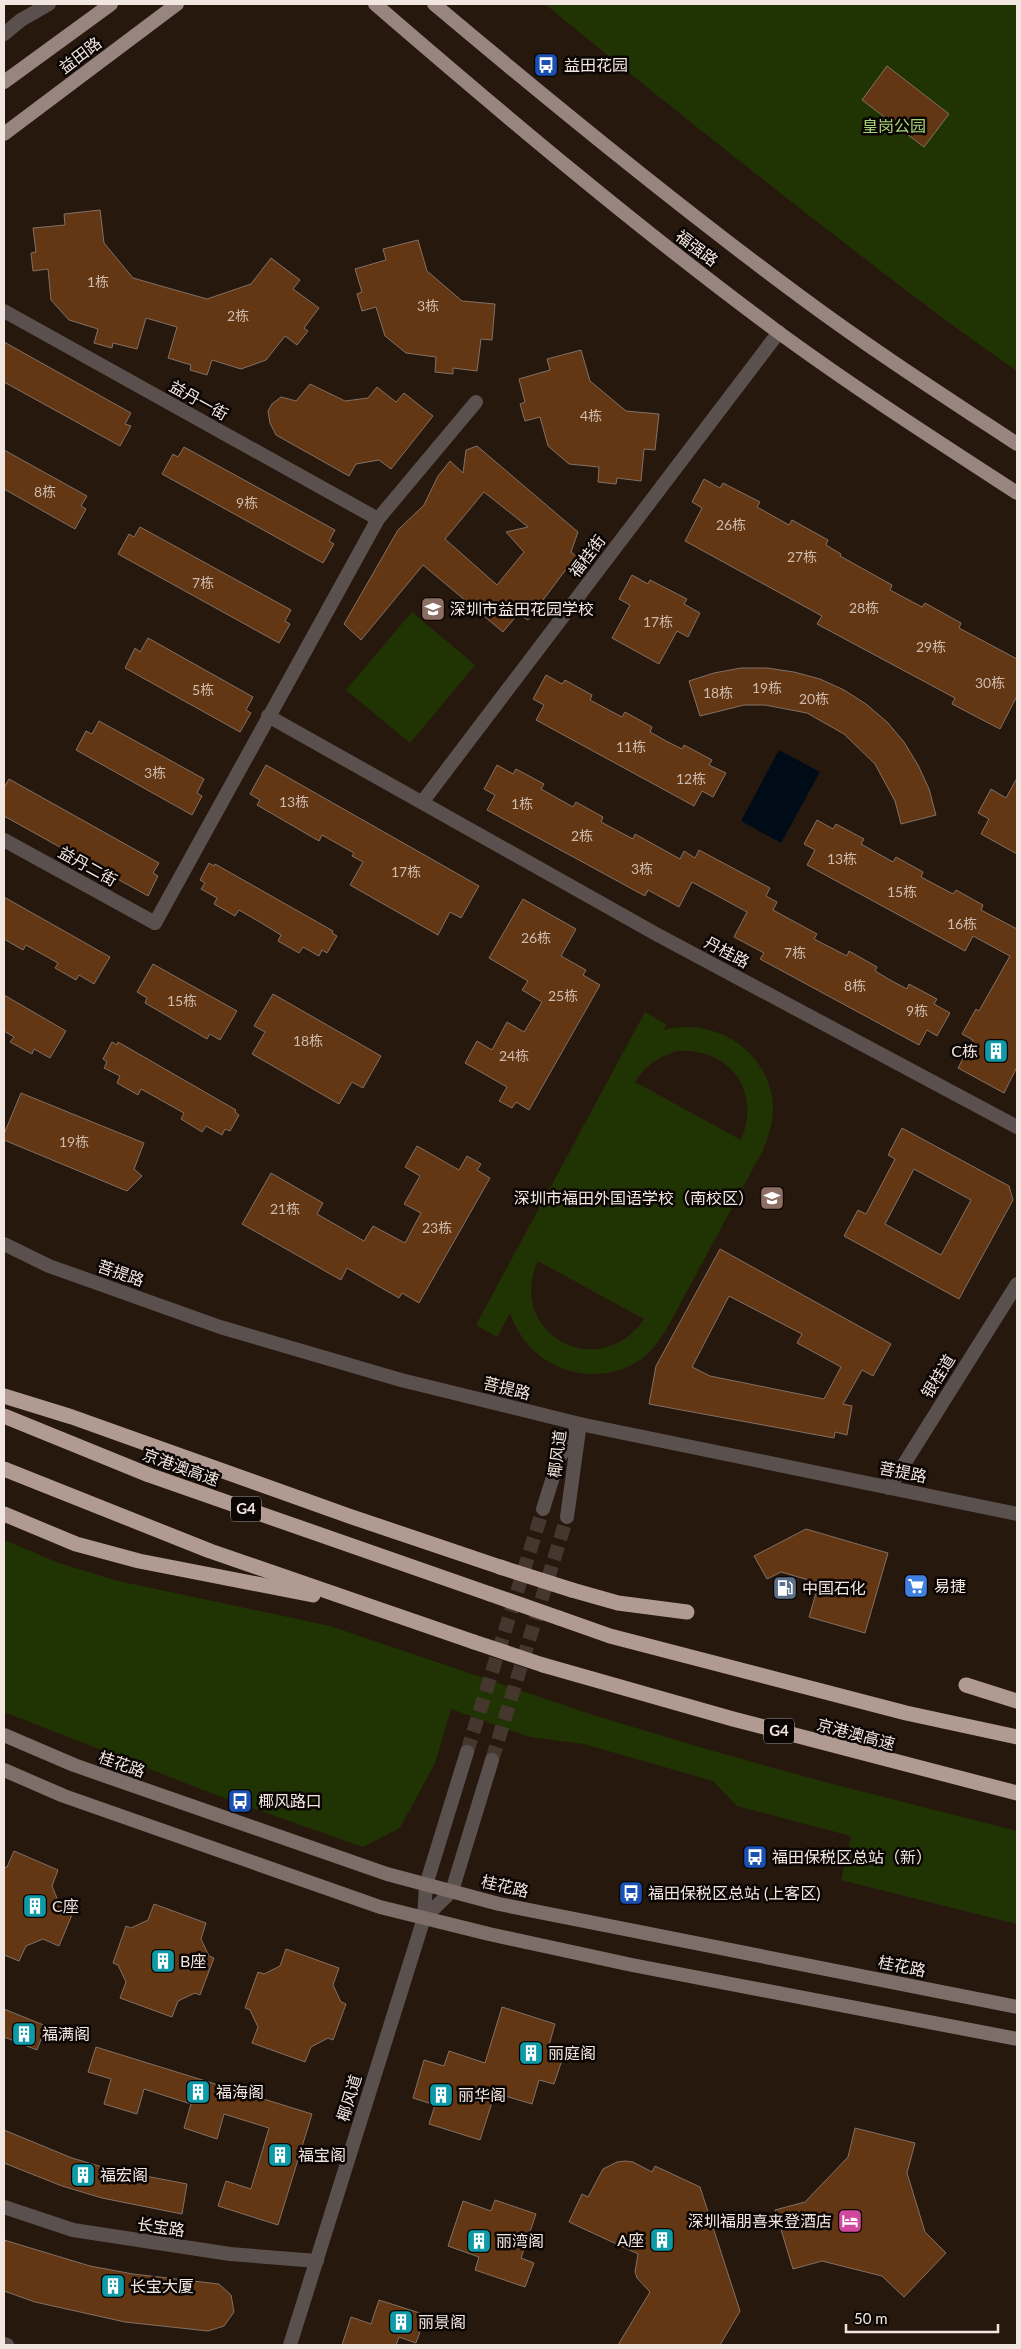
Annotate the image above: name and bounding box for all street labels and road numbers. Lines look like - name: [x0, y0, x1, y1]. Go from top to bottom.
- street label: 益田路: [55, 33, 105, 77]
- street label: 福强路: [672, 226, 722, 270]
- street label: 益丹一街: [167, 376, 232, 423]
- street label: 福桂街: [565, 531, 609, 581]
- street label: 益丹二街: [56, 842, 121, 889]
- street label: 丹桂路: [702, 932, 753, 971]
- street label: 菩提路: [95, 1256, 147, 1289]
- street label: 银桂道: [917, 1350, 958, 1401]
- street label: 菩提路: [482, 1372, 533, 1403]
- street label: 椰风道: [544, 1429, 569, 1479]
- street label: 京港澳高速: [140, 1444, 222, 1489]
- street label: 菩提路: [878, 1458, 928, 1485]
- road number: G4: [231, 1496, 261, 1522]
- street label: 京港澳高速: [815, 1714, 897, 1753]
- road number: G4: [764, 1718, 794, 1744]
- street label: 桂花路: [96, 1747, 148, 1780]
- street label: 桂花路: [480, 1871, 531, 1900]
- street label: 桂花路: [877, 1952, 927, 1979]
- street label: 椰风道: [332, 2072, 365, 2124]
- street label: 长宝路: [136, 2214, 186, 2239]

